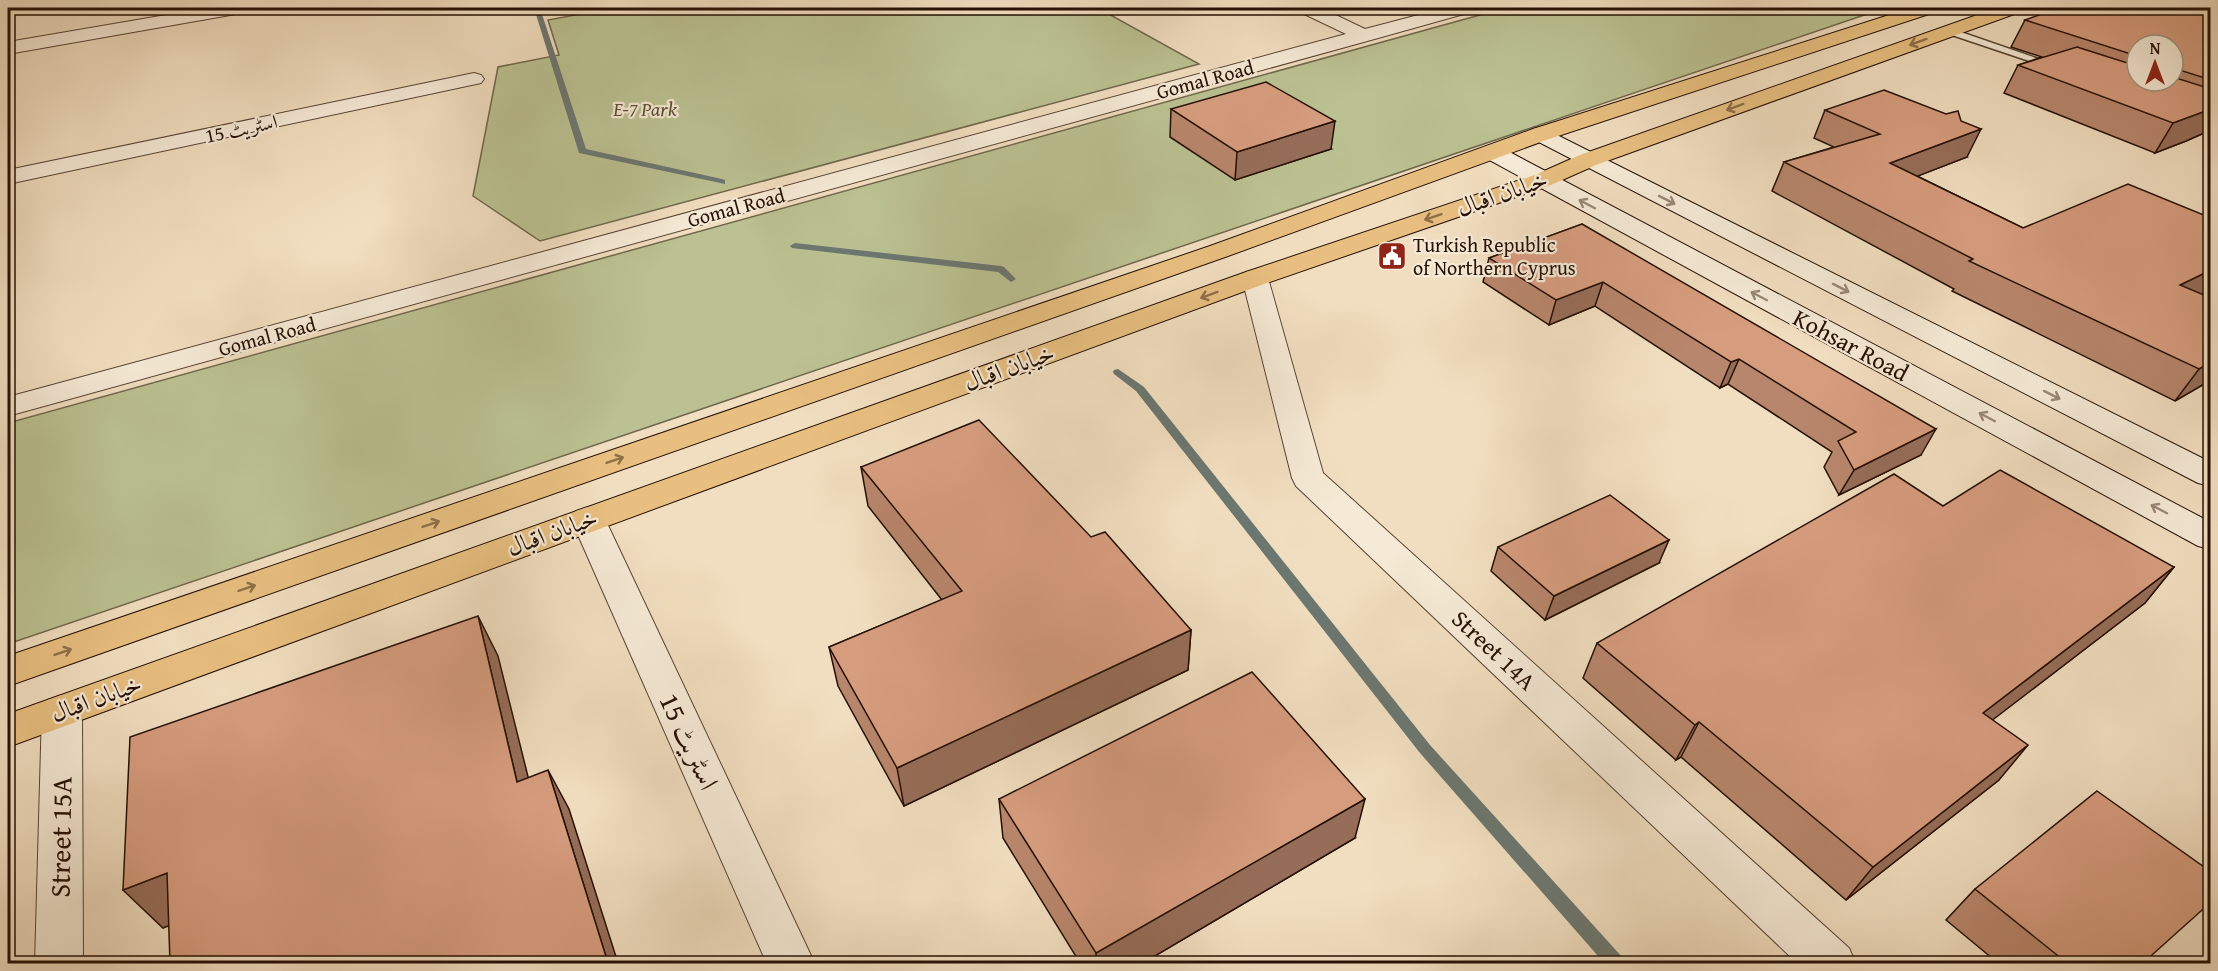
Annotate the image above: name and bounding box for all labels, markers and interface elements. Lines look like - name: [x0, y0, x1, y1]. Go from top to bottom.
- north arrow: [2125, 33, 2185, 93]
- text: N: [2150, 36, 2161, 60]
- one-way arrow: [1909, 37, 1928, 48]
- street label: Gomal Road: [1153, 52, 1257, 106]
- park label: E-7 Park: [612, 94, 678, 123]
- one-way arrow: [1726, 103, 1745, 114]
- street label: اسٹریٹ 15: [202, 106, 280, 150]
- street label: خیابان اقبال: [1452, 161, 1552, 225]
- street label: Gomal Road: [684, 180, 788, 234]
- one-way arrow: [1658, 194, 1675, 206]
- one-way arrow: [1579, 198, 1597, 209]
- one-way arrow: [1424, 213, 1443, 224]
- place label: Turkish Republic of Northern Cyprus: [1413, 230, 1576, 282]
- public building icon: Turkish Republic of Northern Cyprus: [1376, 240, 1408, 272]
- one-way arrow: [1832, 282, 1849, 294]
- one-way arrow: [1200, 290, 1219, 301]
- one-way arrow: [1751, 290, 1769, 301]
- street label: Kohsar Road: [1787, 300, 1915, 390]
- street label: Gomal Road: [215, 309, 319, 363]
- street label: خیابان اقبال: [959, 334, 1059, 400]
- one-way arrow: [2043, 390, 2061, 402]
- one-way arrow: [1979, 411, 1996, 423]
- one-way arrow: [605, 454, 624, 465]
- street label: خیابان اقبال: [502, 499, 602, 565]
- one-way arrow: [2151, 503, 2168, 515]
- one-way arrow: [421, 517, 440, 528]
- one-way arrow: [237, 582, 256, 593]
- street label: Street 14A: [1444, 602, 1544, 698]
- one-way arrow: [53, 646, 72, 657]
- street label: خیابان اقبال: [46, 665, 146, 731]
- street label: اسٹریٹ 15: [650, 686, 730, 796]
- street label: Street 15A: [38, 776, 82, 898]

